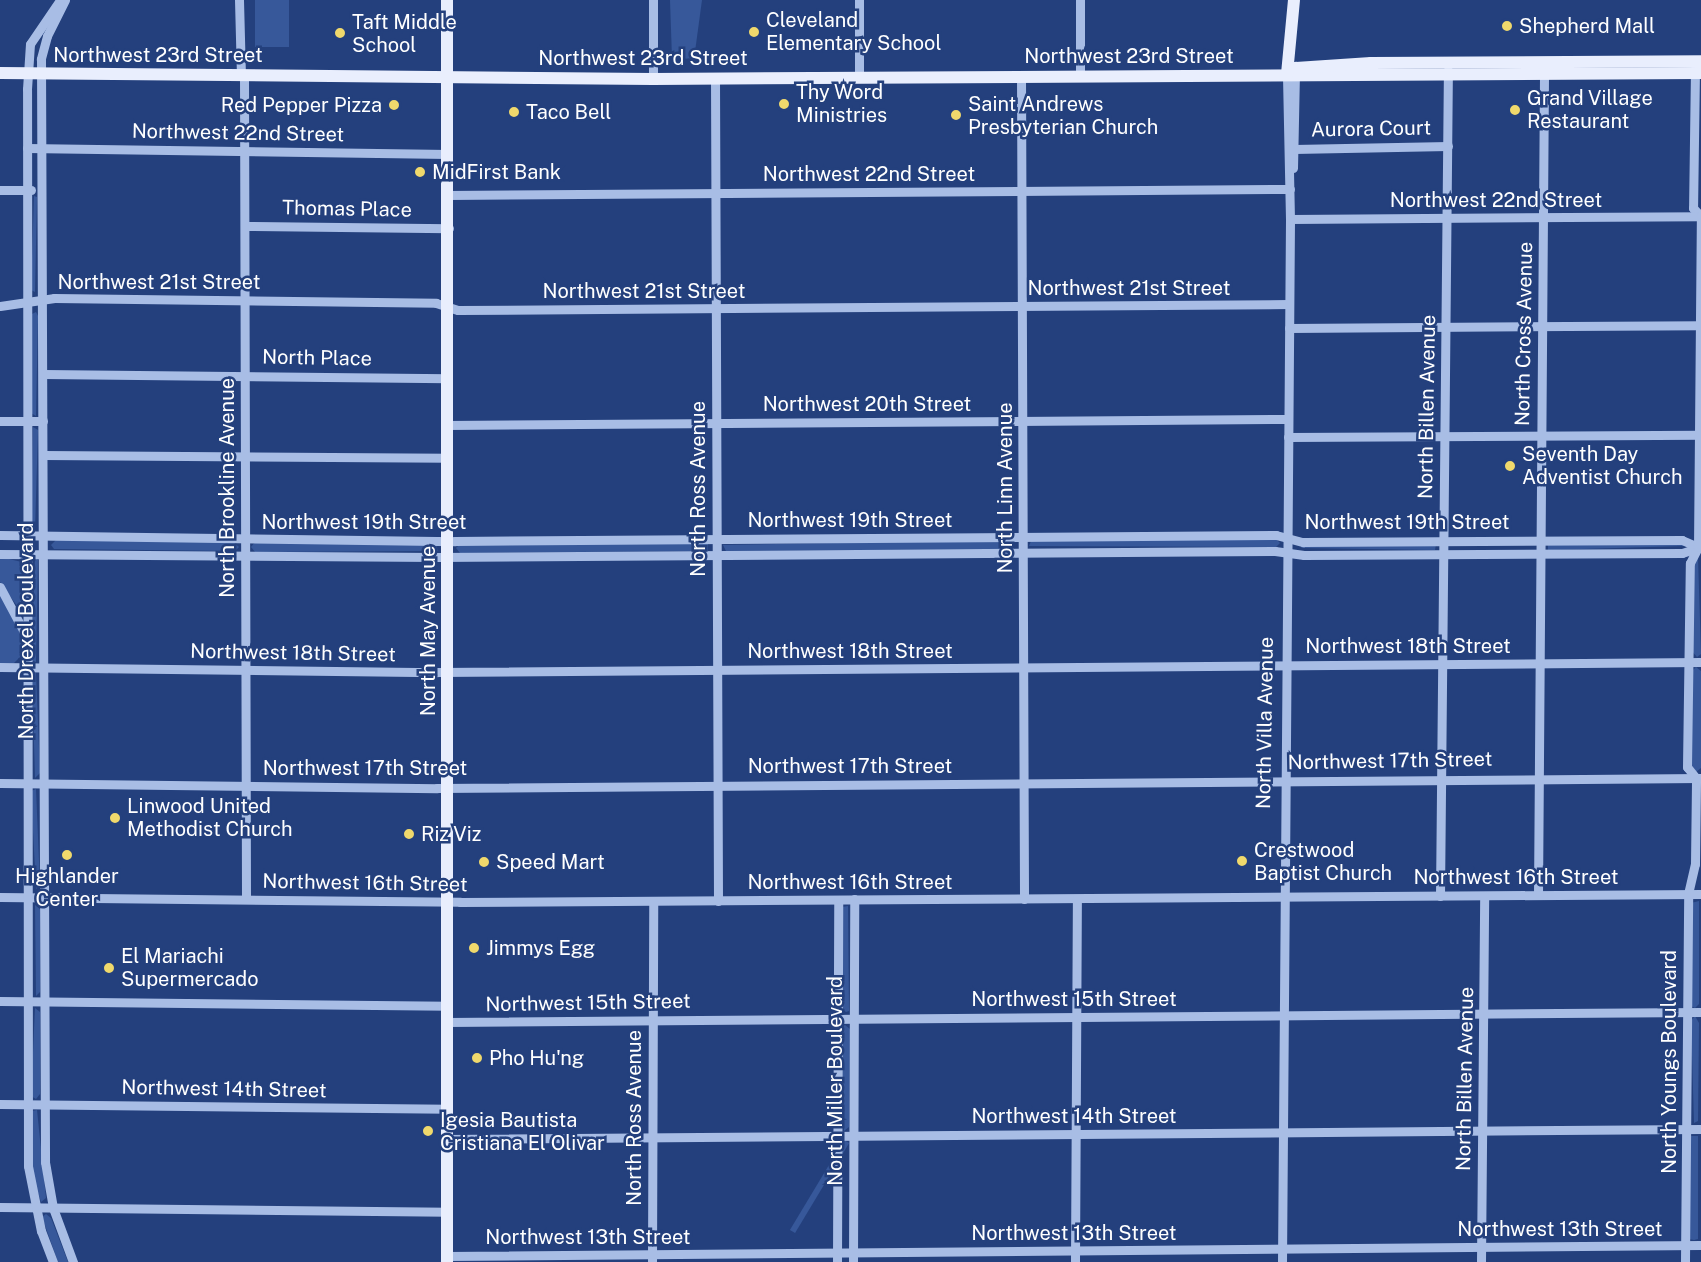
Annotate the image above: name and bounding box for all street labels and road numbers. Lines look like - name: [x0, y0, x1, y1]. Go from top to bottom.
- street label: Northwest 23rd Street: [53, 43, 263, 67]
- street label: Northwest 23rd Street: [1024, 44, 1234, 68]
- street label: Northwest 23rd Street: [538, 46, 748, 70]
- street label: Aurora Court: [1311, 116, 1431, 142]
- street label: Northwest 22nd Street: [132, 119, 344, 147]
- street label: Northwest 22nd Street: [763, 162, 975, 186]
- street label: Northwest 22nd Street: [1390, 188, 1602, 212]
- street label: Thomas Place: [282, 196, 412, 222]
- street label: North Cross Avenue: [1510, 242, 1538, 426]
- street label: Northwest 21st Street: [58, 270, 260, 294]
- street label: Northwest 21st Street: [1028, 276, 1230, 300]
- street label: Northwest 21st Street: [543, 279, 745, 303]
- street label: North Billen Avenue: [1413, 315, 1441, 499]
- street label: North Place: [262, 345, 372, 371]
- street label: North Brookline Avenue: [215, 378, 239, 598]
- street label: Northwest 20th Street: [763, 392, 971, 416]
- street label: North Ross Avenue: [686, 401, 710, 577]
- street label: North Linn Avenue: [993, 402, 1017, 574]
- street label: Northwest 19th Street: [747, 508, 953, 532]
- street label: Northwest 19th Street: [261, 510, 467, 534]
- street label: Northwest 19th Street: [1304, 510, 1510, 534]
- street label: North Drexel Boulevard: [14, 523, 38, 739]
- street label: North May Avenue: [416, 546, 440, 716]
- street label: Northwest 18th Street: [1305, 634, 1511, 658]
- street label: North Villa Avenue: [1251, 636, 1279, 810]
- street label: Northwest 18th Street: [190, 639, 396, 667]
- street label: Northwest 18th Street: [747, 639, 953, 663]
- street label: Northwest 17th Street: [1287, 747, 1493, 775]
- street label: Northwest 17th Street: [748, 754, 952, 778]
- street label: Northwest 17th Street: [263, 756, 467, 780]
- street label: Northwest 16th Street: [1413, 865, 1619, 889]
- street label: Northwest 16th Street: [262, 869, 468, 897]
- street label: Northwest 16th Street: [747, 870, 953, 894]
- street label: North Youngs Boulevard: [1657, 950, 1681, 1174]
- street label: North Miller Boulevard: [823, 976, 847, 1186]
- street label: Northwest 15th Street: [971, 987, 1177, 1011]
- street label: North Billen Avenue: [1451, 987, 1479, 1171]
- street label: Northwest 15th Street: [485, 989, 691, 1017]
- street label: North Ross Avenue: [622, 1030, 646, 1206]
- street label: Northwest 14th Street: [121, 1075, 327, 1103]
- street label: Northwest 14th Street: [971, 1104, 1177, 1128]
- street label: Northwest 13th Street: [1457, 1217, 1663, 1241]
- street label: Northwest 13th Street: [971, 1221, 1177, 1245]
- street label: Northwest 13th Street: [485, 1225, 691, 1249]

